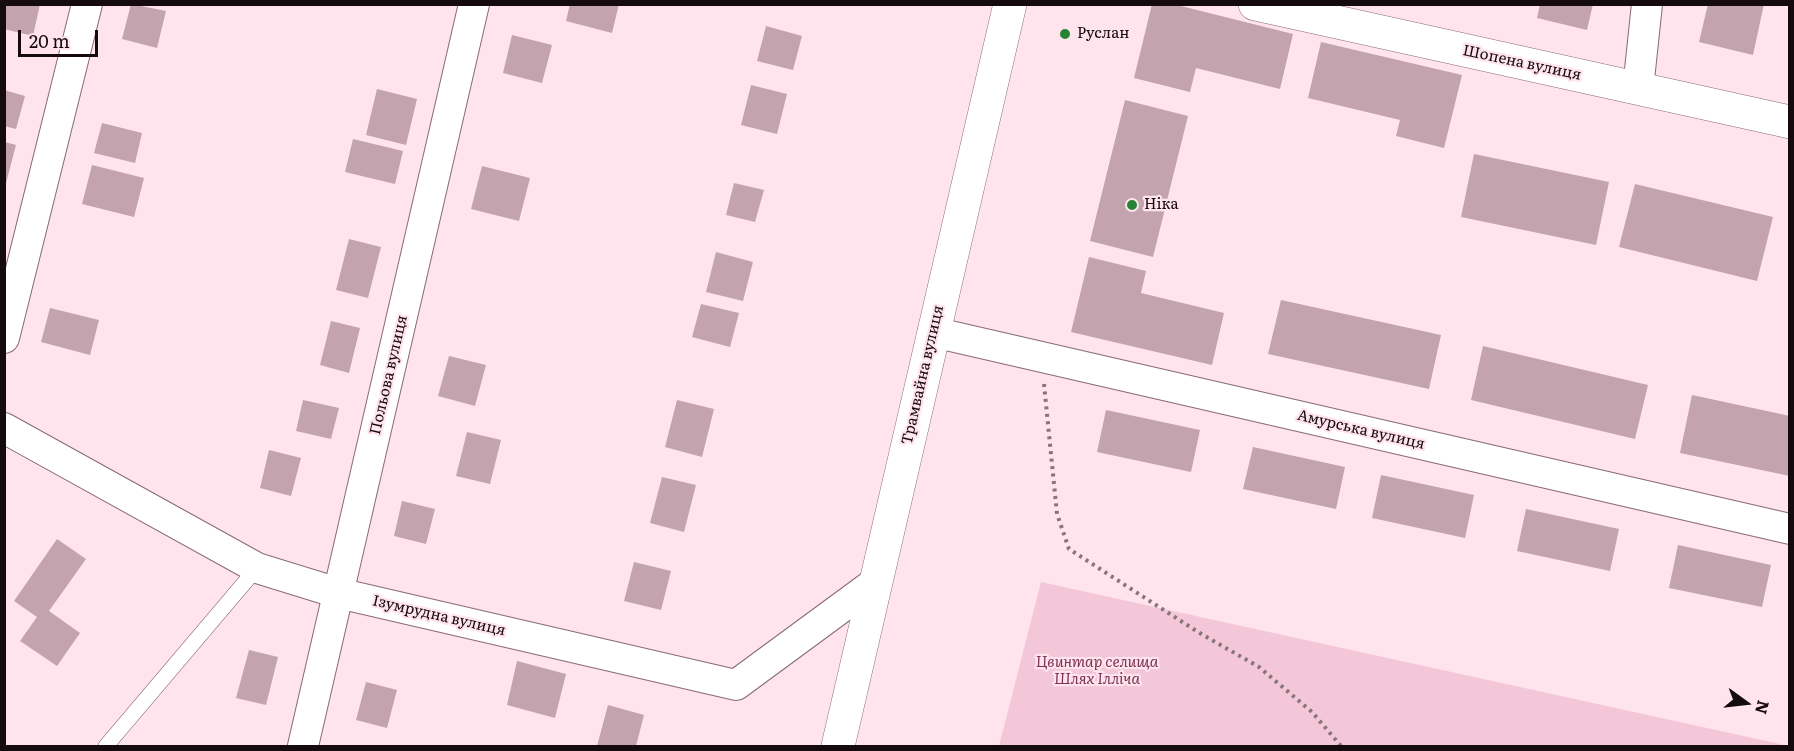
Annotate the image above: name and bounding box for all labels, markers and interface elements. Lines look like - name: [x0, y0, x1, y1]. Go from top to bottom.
- scale bar: [21, 18, 100, 56]
- place label: Руслан: [1077, 25, 1129, 43]
- text: 20 m: [29, 27, 70, 54]
- marker: Руслан: [1058, 27, 1072, 41]
- street label: Шопена вулиця: [1461, 42, 1583, 84]
- place label: Ніка: [1144, 196, 1179, 214]
- marker: Ніка: [1125, 198, 1139, 212]
- street label: Трамвайна вулиця: [898, 304, 948, 446]
- street label: Польова вулиця: [366, 313, 412, 437]
- street label: Амурська вулиця: [1295, 407, 1427, 453]
- street label: Ізумрудна вулиця: [371, 592, 507, 640]
- park label: Цвинтар селища Шлях Ілліча: [1036, 654, 1158, 689]
- north arrow: [1716, 673, 1776, 733]
- text: N: [1750, 698, 1777, 717]

